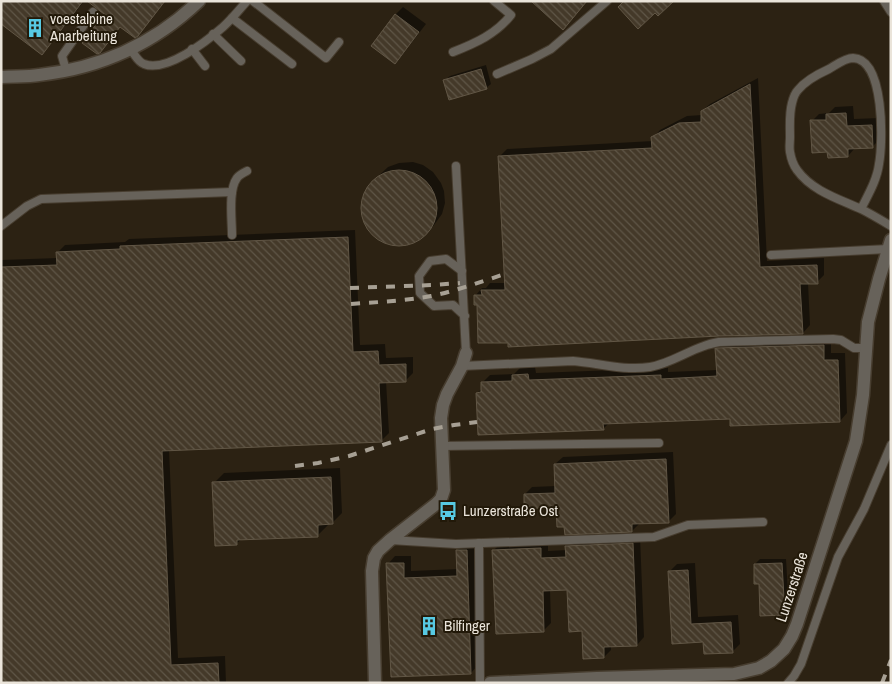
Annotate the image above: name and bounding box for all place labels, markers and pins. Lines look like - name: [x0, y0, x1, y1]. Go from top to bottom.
- place label: voestalpine Anarbeitung: [49, 8, 117, 46]
- building icon: voestalpine Anarbeitung: [24, 17, 46, 39]
- bus stop icon: Lunzerstraße Ost: [437, 500, 459, 522]
- place label: Lunzerstraße Ost: [463, 500, 559, 521]
- building icon: Bilfinger: [418, 615, 440, 637]
- place label: Bilfinger: [444, 615, 490, 636]

